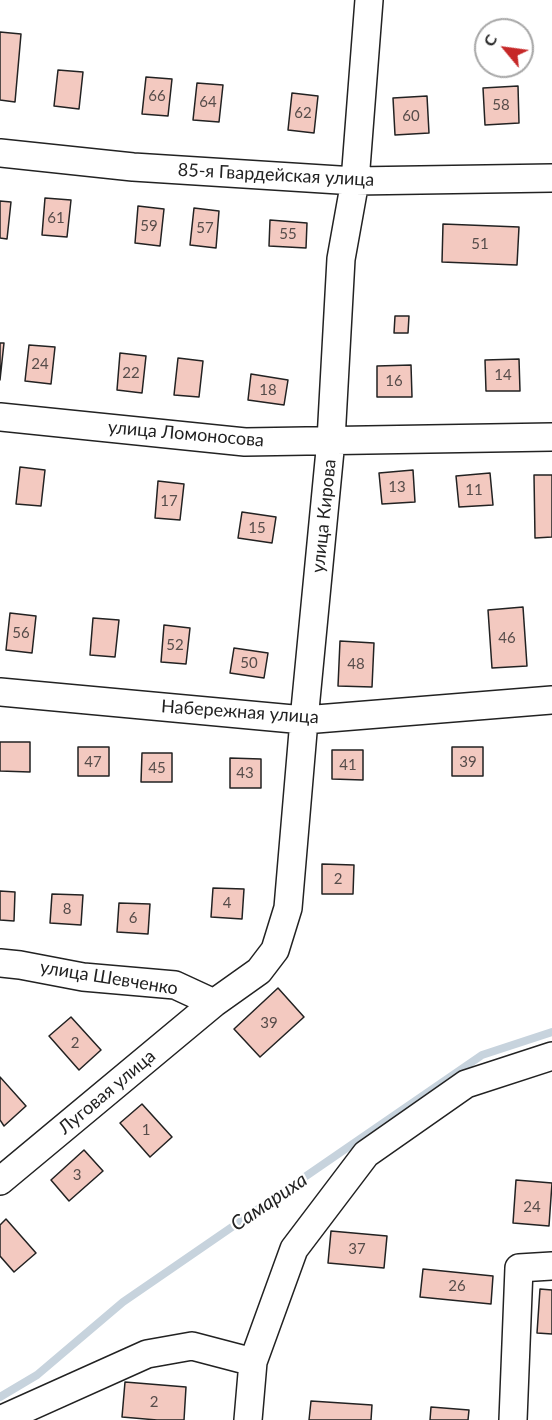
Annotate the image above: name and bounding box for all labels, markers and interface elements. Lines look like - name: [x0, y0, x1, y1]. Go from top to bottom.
- north arrow: [474, 18, 534, 78]
- text: С: [479, 31, 500, 49]
- house number: 66: [148, 87, 166, 105]
- house number: 64: [199, 93, 217, 111]
- house number: 58: [492, 96, 510, 114]
- house number: 62: [294, 104, 312, 122]
- house number: 60: [402, 107, 420, 125]
- street label: 85-я Гвардейская улица: [177, 159, 375, 191]
- house number: 61: [47, 209, 65, 227]
- house number: 59: [140, 217, 158, 235]
- house number: 57: [196, 219, 214, 237]
- house number: 55: [279, 225, 297, 243]
- house number: 51: [471, 235, 489, 253]
- house number: 24: [31, 355, 49, 373]
- house number: 22: [122, 364, 140, 382]
- house number: 14: [494, 366, 512, 384]
- house number: 16: [385, 372, 403, 390]
- house number: 18: [259, 381, 277, 399]
- street label: улица Ломоносова: [107, 416, 265, 452]
- street label: улица Кирова: [307, 458, 341, 574]
- house number: 13: [388, 478, 406, 496]
- house number: 11: [465, 481, 483, 499]
- house number: 17: [160, 492, 178, 510]
- house number: 15: [248, 519, 266, 537]
- house number: 56: [12, 624, 30, 642]
- house number: 46: [498, 629, 516, 647]
- house number: 52: [166, 636, 184, 654]
- house number: 50: [240, 654, 258, 672]
- house number: 48: [347, 655, 365, 673]
- street label: Набережная улица: [160, 696, 320, 728]
- house number: 47: [84, 753, 102, 771]
- house number: 39: [459, 753, 477, 771]
- house number: 41: [339, 756, 357, 774]
- house number: 45: [148, 759, 166, 777]
- house number: 43: [236, 764, 254, 782]
- house number: 2: [334, 870, 342, 888]
- house number: 4: [223, 894, 231, 912]
- house number: 8: [63, 900, 71, 918]
- house number: 6: [129, 909, 137, 927]
- street label: улица Шевченко: [38, 956, 180, 1000]
- house number: 39: [260, 1014, 278, 1032]
- house number: 2: [71, 1034, 79, 1052]
- street label: Луговая улица: [54, 1045, 160, 1139]
- house number: 1: [142, 1121, 150, 1139]
- house number: 3: [73, 1166, 81, 1184]
- water label: Самариха: [226, 1168, 312, 1236]
- house number: 24: [523, 1198, 541, 1216]
- house number: 37: [348, 1240, 366, 1258]
- house number: 26: [448, 1277, 466, 1295]
- house number: 2: [150, 1393, 158, 1411]

